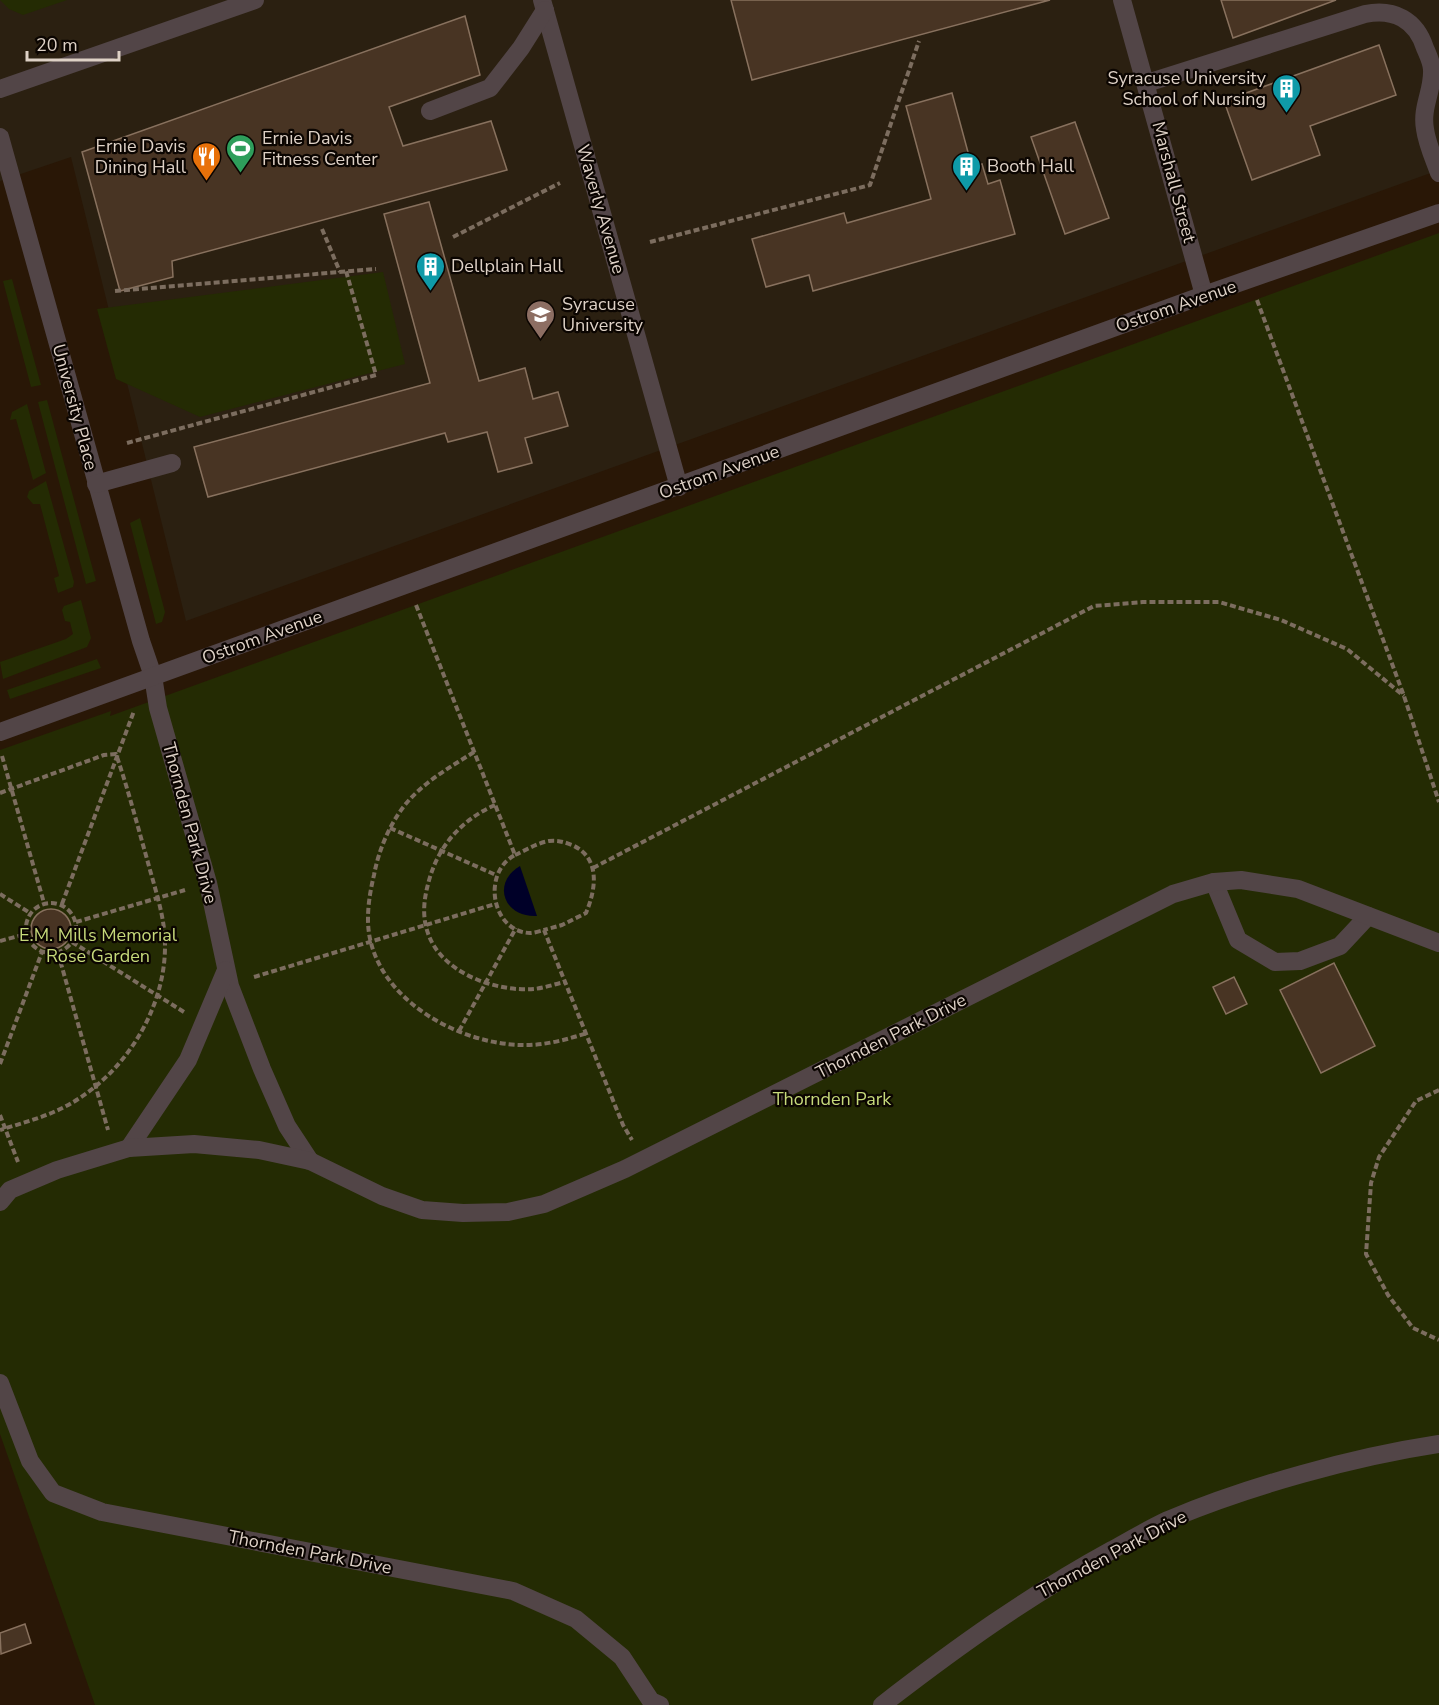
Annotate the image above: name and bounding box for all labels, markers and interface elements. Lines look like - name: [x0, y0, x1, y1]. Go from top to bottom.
- scale bar: [27, 24, 118, 62]
- text: 20 m: [36, 33, 78, 57]
- place label: Syracuse University School of Nursing: [1108, 66, 1267, 111]
- building icon: Syracuse University School of Nursing: [1271, 72, 1303, 114]
- street label: Marshall Street: [1146, 119, 1202, 246]
- place label: Ernie Davis Fitness Center: [262, 126, 378, 171]
- sports icon: Ernie Davis Fitness Center: [225, 132, 257, 174]
- place label: Ernie Davis Dining Hall: [95, 134, 187, 179]
- restaurant icon: Ernie Davis Dining Hall: [191, 140, 223, 182]
- street label: Waverly Avenue: [571, 141, 631, 277]
- building icon: Booth Hall: [950, 150, 982, 192]
- place label: Booth Hall: [987, 154, 1075, 178]
- building icon: Dellplain Hall: [414, 250, 446, 292]
- place label: Dellplain Hall: [451, 254, 564, 278]
- street label: Ostrom Avenue: [1112, 274, 1240, 338]
- place label: Syracuse University: [562, 292, 644, 337]
- school or university icon: Syracuse University: [525, 298, 557, 340]
- street label: University Place: [47, 341, 103, 473]
- street label: Ostrom Avenue: [656, 439, 782, 505]
- street label: Ostrom Avenue: [199, 604, 325, 670]
- street label: Thornden Park Drive: [157, 740, 223, 906]
- park label: E.M. Mills Memorial Rose Garden: [19, 923, 178, 968]
- street label: Thornden Park Drive: [812, 988, 970, 1084]
- park label: Thornden Park: [773, 1087, 892, 1111]
- street label: Thornden Park Drive: [1033, 1504, 1191, 1604]
- street label: Thornden Park Drive: [226, 1524, 394, 1580]

